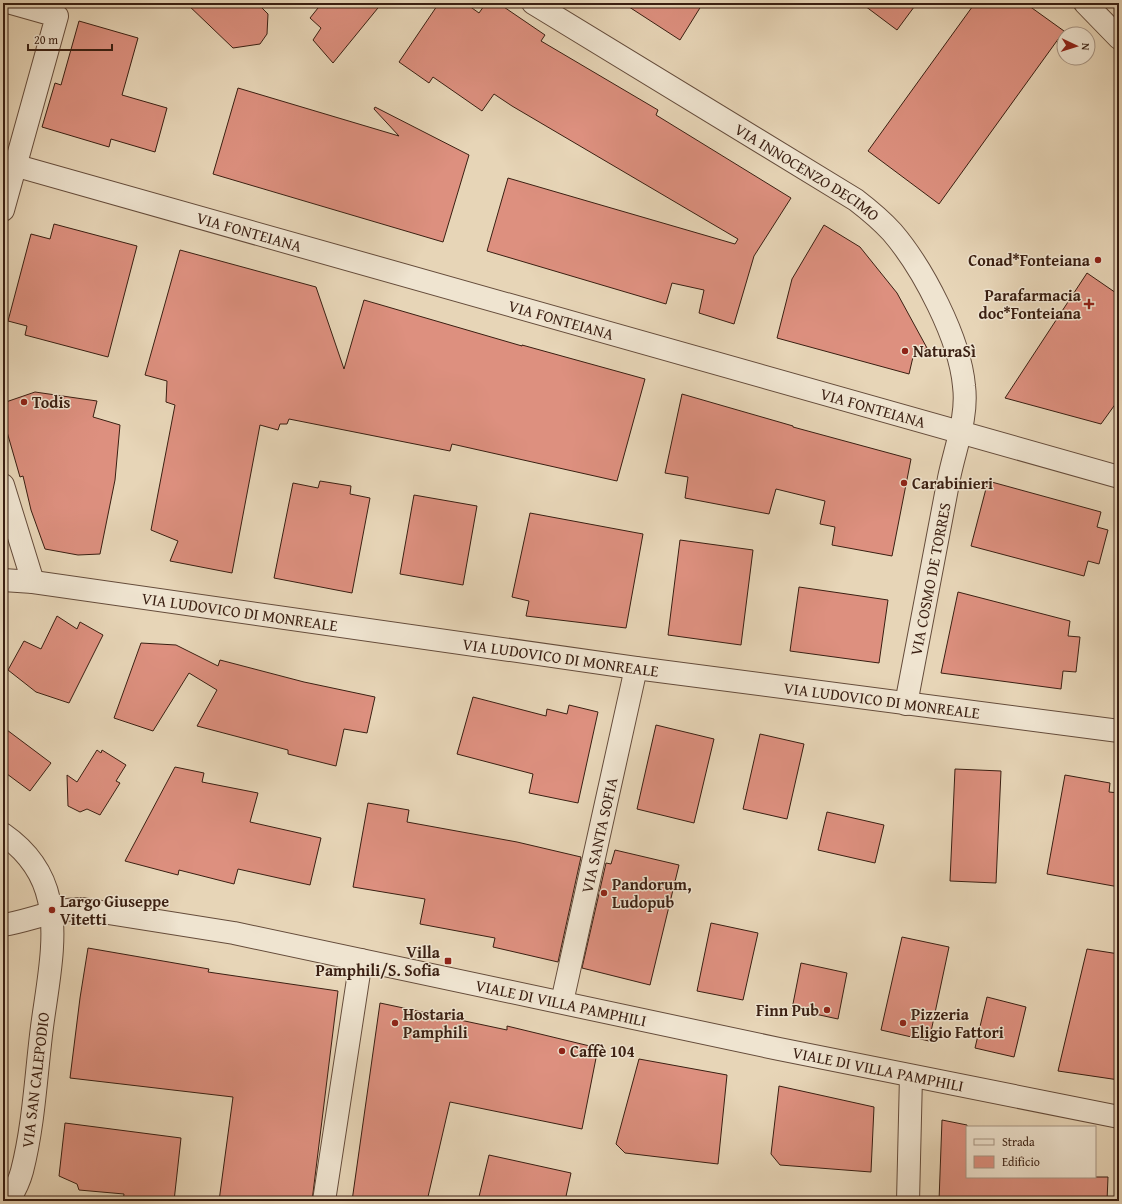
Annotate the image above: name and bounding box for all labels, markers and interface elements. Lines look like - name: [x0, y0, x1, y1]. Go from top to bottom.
- scale bar: [28, 26, 112, 52]
- north arrow: [1056, 26, 1096, 66]
- text: 20 m: [34, 31, 58, 48]
- text: N: [1078, 42, 1094, 52]
- street label: VIA INNOCENZO DECIMO: [730, 117, 885, 227]
- street label: VIA FONTEIANA: [194, 205, 305, 258]
- place label: Conad*Fonteiana: [968, 248, 1091, 272]
- marker: Conad*Fonteiana: [1093, 255, 1103, 265]
- place label: Parafarmacia doc*Fonteiana: [979, 283, 1082, 325]
- street label: VIA FONTEIANA: [506, 293, 617, 346]
- marker: Parafarmacia doc*Fonteiana: [1084, 299, 1094, 309]
- place label: NaturaSì: [913, 339, 976, 363]
- marker: NaturaSì: [900, 346, 910, 356]
- street label: VIA FONTEIANA: [818, 381, 929, 434]
- place label: Todis: [32, 390, 70, 414]
- marker: Todis: [19, 397, 29, 407]
- place label: Carabinieri: [912, 471, 993, 495]
- marker: Carabinieri: [899, 478, 909, 488]
- street label: VIA COSMO DE TORRES: [903, 500, 957, 658]
- street label: VIA LUDOVICO DI MONREALE: [140, 586, 339, 637]
- street label: VIA LUDOVICO DI MONREALE: [461, 631, 660, 683]
- street label: VIA LUDOVICO DI MONREALE: [782, 675, 981, 725]
- street label: VIA SANTA SOFIA: [575, 775, 624, 895]
- place label: Pandorum, Ludopub: [612, 872, 691, 914]
- marker: Pandorum, Ludopub: [599, 888, 609, 898]
- place label: Largo Giuseppe Vitetti: [60, 889, 169, 931]
- marker: Largo Giuseppe Vitetti: [47, 905, 57, 915]
- place label: Villa Pamphili/S. Sofia: [316, 940, 441, 982]
- marker: Villa Pamphili/S. Sofia: [443, 956, 453, 966]
- street label: VIALE DI VILLA PAMPHILI: [473, 973, 649, 1032]
- place label: Finn Pub: [756, 998, 819, 1022]
- place label: Hostaria Pamphili: [403, 1002, 468, 1044]
- place label: Pizzeria Eligio Fattori: [911, 1002, 1004, 1044]
- marker: Finn Pub: [822, 1005, 832, 1015]
- street label: VIA SAN CALEPODIO: [15, 1010, 55, 1149]
- marker: Hostaria Pamphili: [390, 1018, 400, 1028]
- marker: Pizzeria Eligio Fattori: [898, 1018, 908, 1028]
- place label: Caffè 104: [570, 1039, 635, 1063]
- street label: VIALE DI VILLA PAMPHILI: [790, 1040, 966, 1098]
- marker: Caffè 104: [557, 1046, 567, 1056]
- legend: [966, 1126, 1096, 1178]
- text: Strada: [1002, 1133, 1035, 1150]
- text: Edificio: [1002, 1153, 1040, 1170]

